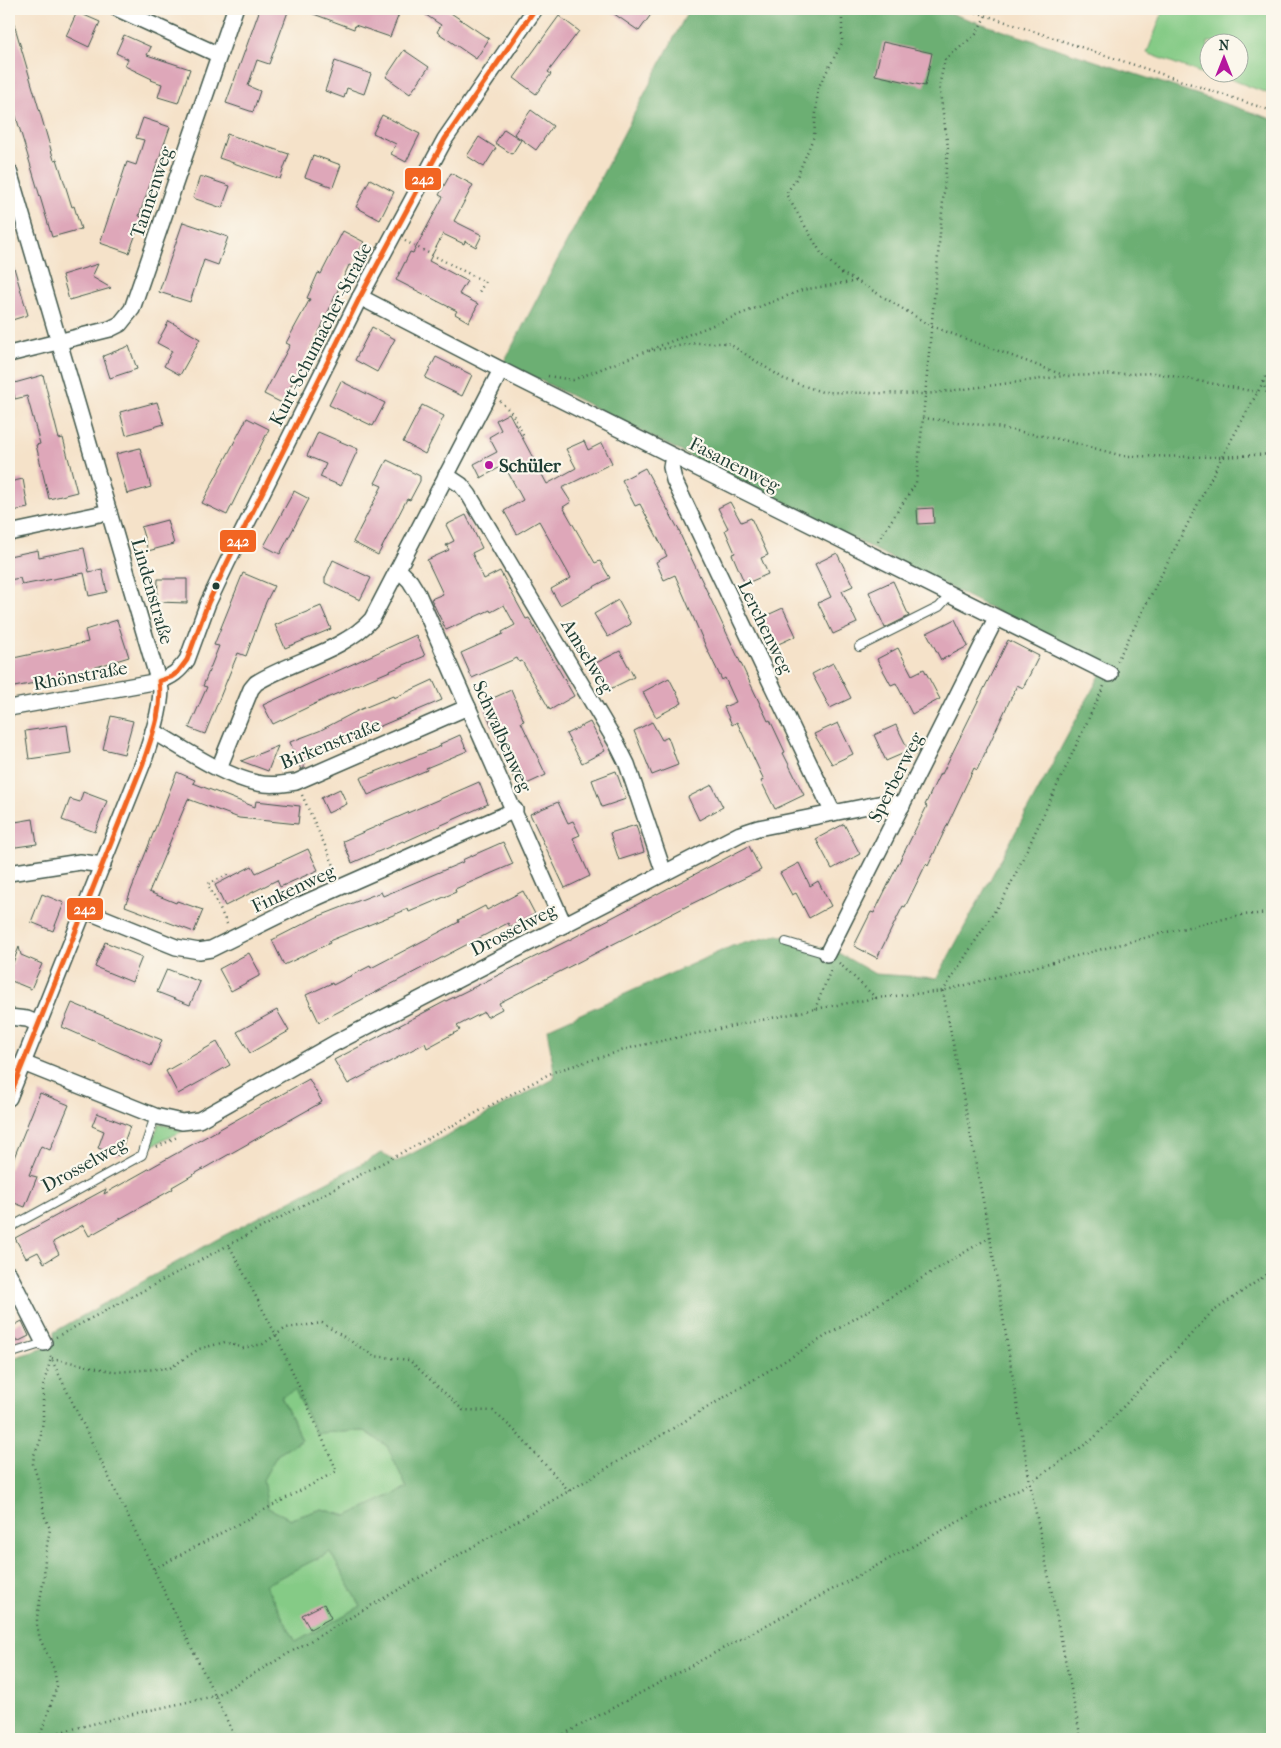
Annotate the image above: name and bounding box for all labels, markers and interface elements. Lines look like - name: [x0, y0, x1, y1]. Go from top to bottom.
- north arrow: [1198, 32, 1248, 82]
- text: N: [1219, 37, 1230, 54]
- street label: Tannenweg: [126, 143, 178, 241]
- line badge: 242: [404, 167, 442, 191]
- text: 242: [412, 171, 434, 188]
- street label: Kurt-Schumacher-Straße: [265, 239, 377, 430]
- street label: Fasanenweg: [685, 433, 784, 498]
- place label: Schüler: [499, 455, 562, 477]
- marker: Schüler: [483, 459, 495, 471]
- line badge: 242: [219, 529, 257, 553]
- text: 242: [227, 533, 249, 550]
- street label: Lindenstraße: [126, 536, 178, 647]
- street label: Lerchenweg: [733, 577, 798, 679]
- unlabelled marker: [211, 581, 221, 591]
- street label: Amselweg: [556, 614, 618, 698]
- street label: Rhönstraße: [31, 657, 129, 695]
- street label: Schwalbenweg: [468, 677, 537, 796]
- street label: Birkenstraße: [277, 714, 384, 774]
- street label: Sperberweg: [864, 728, 928, 826]
- street label: Finkenweg: [248, 860, 339, 918]
- line badge: 242: [66, 897, 104, 921]
- street label: Drosselweg: [467, 898, 561, 961]
- text: 242: [74, 901, 96, 918]
- street label: Drosselweg: [38, 1132, 132, 1197]

